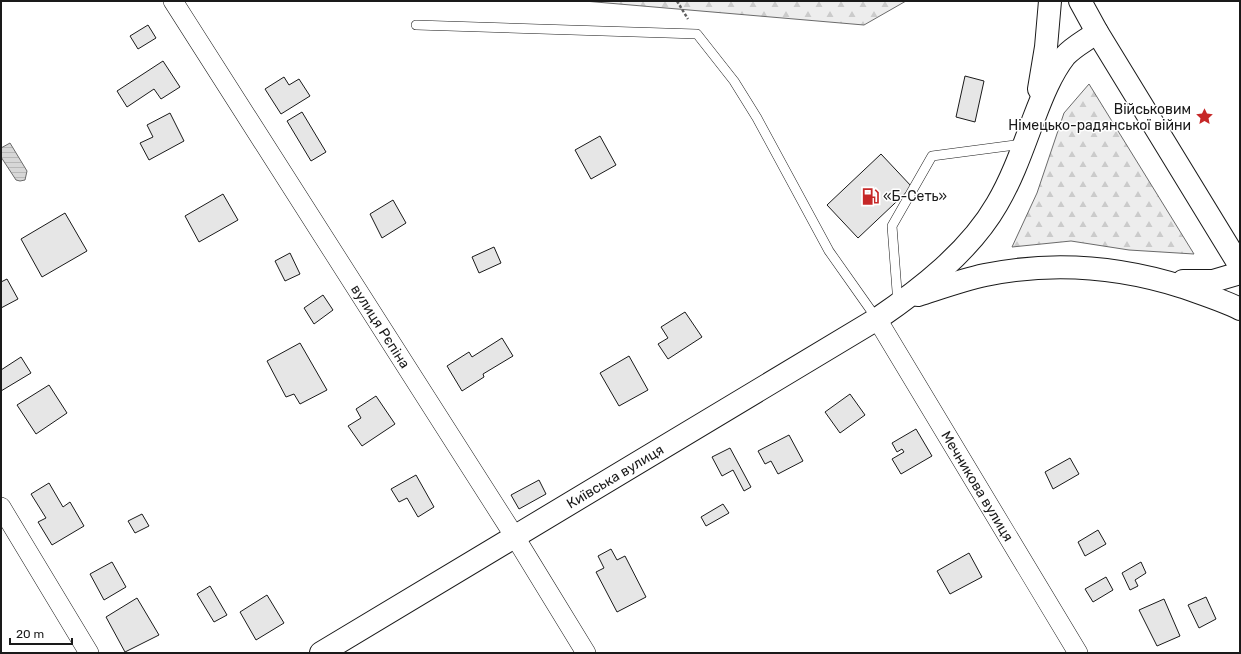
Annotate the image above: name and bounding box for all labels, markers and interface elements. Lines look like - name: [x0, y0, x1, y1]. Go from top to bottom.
- place label: Військовим Німецько-радянської війни: [1008, 101, 1191, 134]
- place icon: Військовим Німецько-радянської війни: [1194, 107, 1214, 127]
- fuel station icon: «Б-Сеть»: [860, 186, 880, 206]
- place label: «Б-Сеть»: [883, 188, 947, 205]
- street label: вулиця Рєпіна: [348, 281, 414, 372]
- street label: Мечникова вулиця: [938, 428, 1017, 544]
- street label: Київська вулиця: [563, 441, 667, 512]
- scale bar: [10, 620, 72, 646]
- text: 20 m: [16, 627, 44, 641]

